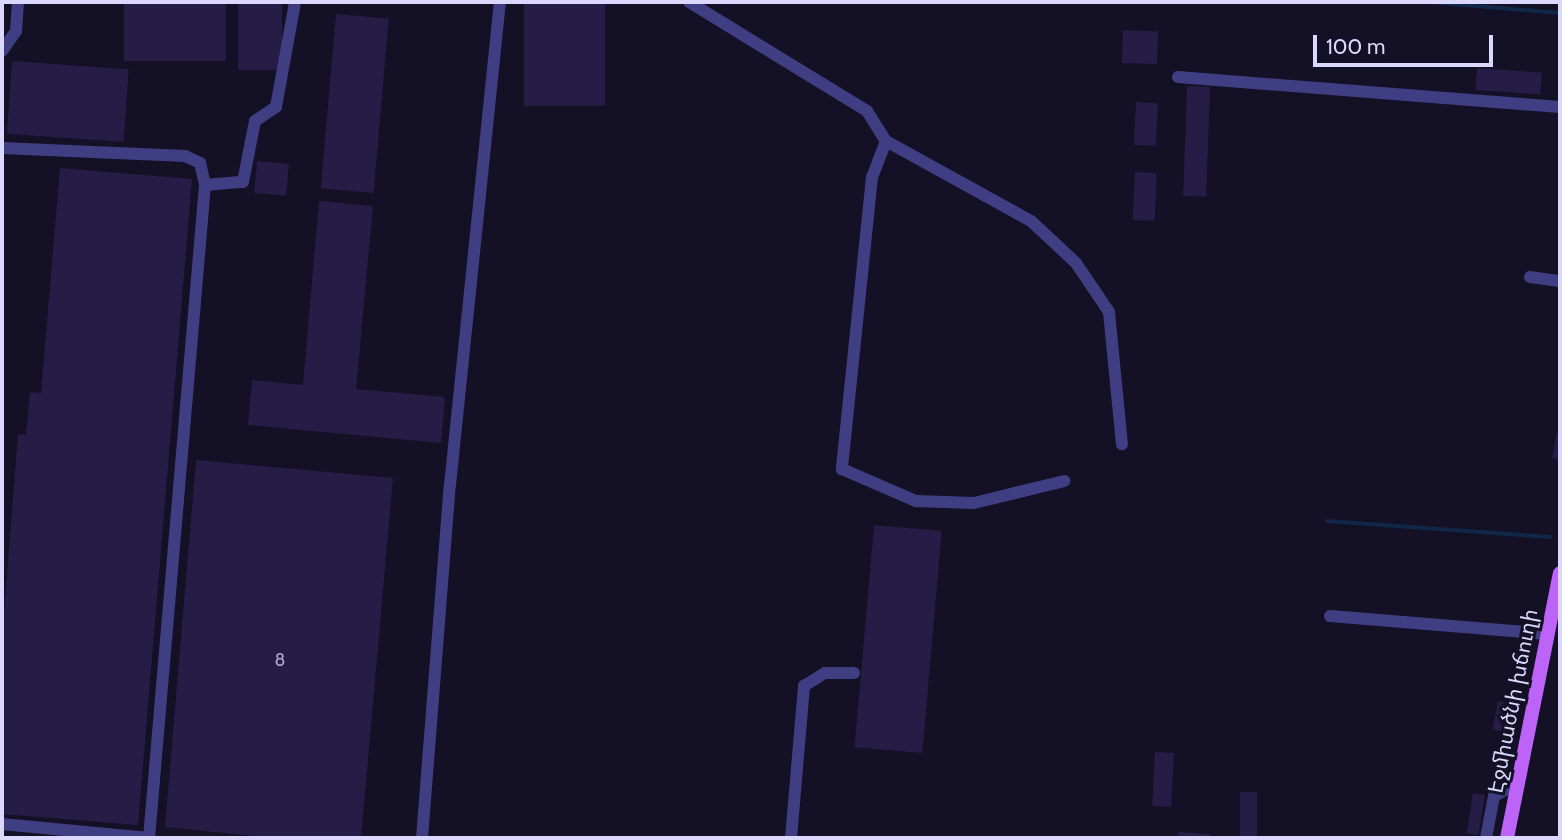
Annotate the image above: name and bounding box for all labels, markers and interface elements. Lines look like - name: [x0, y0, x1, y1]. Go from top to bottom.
- scale bar: [1317, 21, 1497, 65]
- text: 100 m: [1326, 34, 1385, 59]
- street label: Էջմիածնի խճուղի: [1483, 607, 1543, 795]
- house number: 8: [275, 649, 285, 671]

